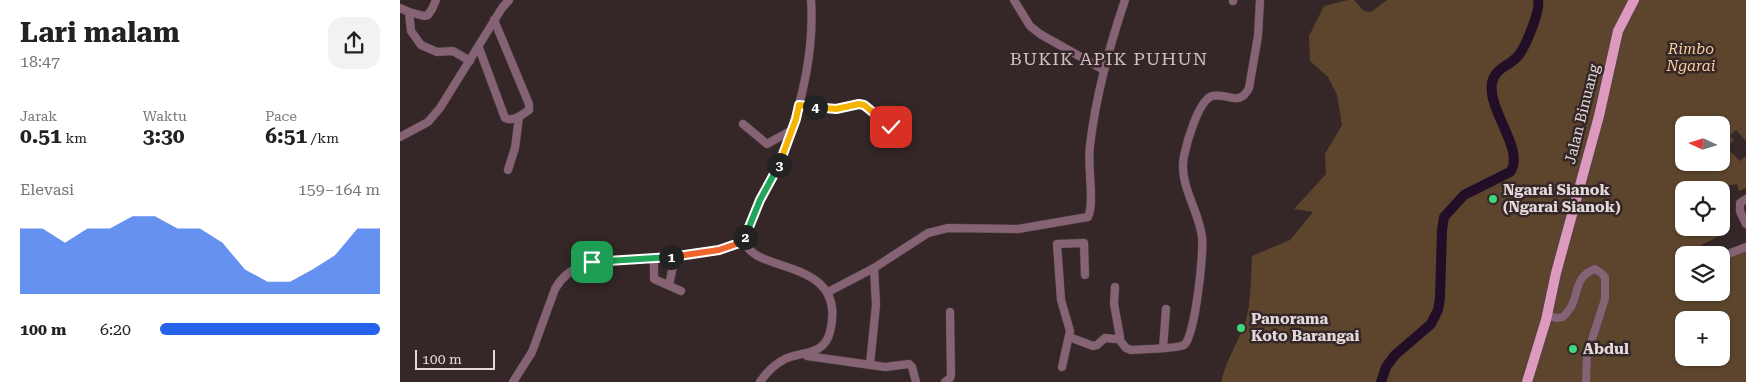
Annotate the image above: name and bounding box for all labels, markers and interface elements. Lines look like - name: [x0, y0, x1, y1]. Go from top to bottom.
- text: Lari malam: [20, 16, 180, 49]
- button: share: [328, 17, 380, 69]
- park label: Rimbo Ngarai: [1665, 40, 1716, 75]
- district label: BUKIK APIK PUHUN: [1010, 48, 1208, 69]
- text: 18:47: [20, 52, 60, 71]
- street label: Jalan Binuang: [1561, 62, 1603, 166]
- pin: 4: [802, 94, 828, 120]
- text: 4: [812, 99, 819, 115]
- pin: [870, 106, 912, 148]
- text: Jarak: [20, 108, 57, 124]
- text: Waktu: [143, 108, 187, 124]
- text: Pace: [265, 108, 297, 124]
- icon: check: [877, 113, 905, 141]
- north arrow: [1675, 116, 1730, 171]
- map controls: [1675, 116, 1730, 366]
- text: 0.51: [20, 124, 62, 148]
- text: 3:30: [143, 124, 185, 148]
- text: 6:51: [265, 124, 307, 148]
- text: km: [62, 130, 87, 146]
- text: /km: [307, 130, 339, 146]
- pin: 3: [766, 152, 792, 178]
- text: 3: [776, 157, 783, 173]
- text: Elevasi: [20, 180, 74, 199]
- text: 159–164 m: [298, 180, 380, 199]
- place label: Ngarai Sianok (Ngarai Sianok): [1503, 181, 1621, 216]
- button: locate: [1675, 181, 1730, 236]
- marker: Ngarai Sianok (Ngarai Sianok): [1487, 193, 1499, 205]
- pin: 2: [732, 224, 758, 250]
- text: 2: [742, 229, 749, 245]
- pin: [571, 241, 613, 283]
- pin: 1: [658, 244, 684, 270]
- button: layers: [1675, 246, 1730, 301]
- icon: arrive: [578, 248, 606, 276]
- text: 1: [668, 249, 675, 265]
- place label: Panorama Koto Barangai: [1251, 310, 1359, 345]
- button: +: [1675, 311, 1730, 366]
- text: 100 m: [20, 320, 66, 339]
- text: 6:20: [100, 320, 131, 339]
- marker: Panorama Koto Barangai: [1235, 322, 1247, 334]
- place label: Abdul: [1583, 340, 1629, 358]
- marker: Abdul: [1567, 343, 1579, 355]
- scale bar: [415, 347, 495, 370]
- text: 100 m: [422, 351, 462, 367]

